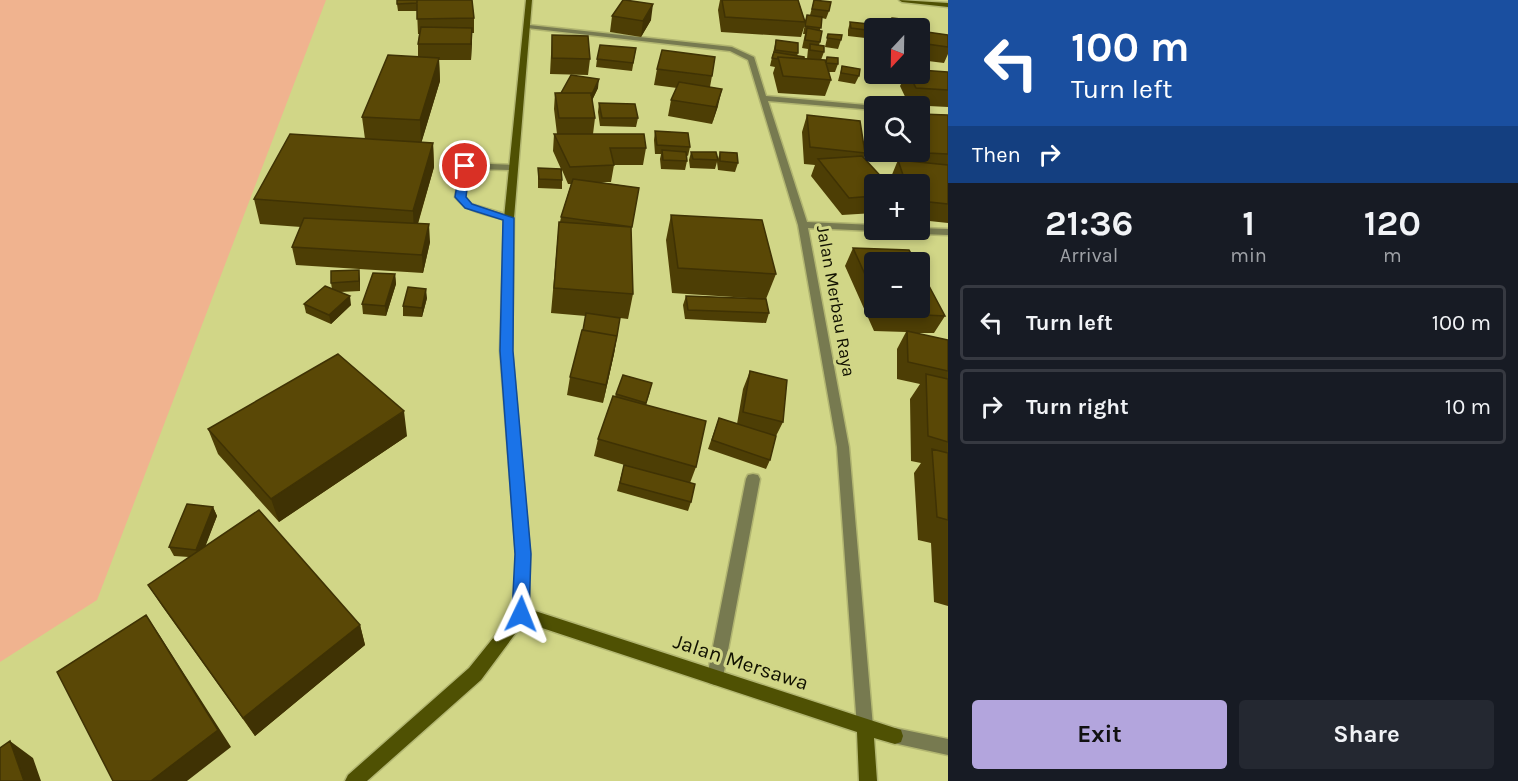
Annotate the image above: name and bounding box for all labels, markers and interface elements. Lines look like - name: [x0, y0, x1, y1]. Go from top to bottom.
- north arrow: [864, 18, 930, 84]
- map controls: [864, 18, 930, 318]
- text: 100 m: [1071, 22, 1190, 72]
- icon: left: [972, 24, 1050, 102]
- text: Turn left: [1071, 73, 1172, 105]
- button: search: [864, 96, 930, 162]
- icon: right: [1033, 138, 1066, 171]
- pin: [439, 140, 490, 191]
- text: Then: [972, 142, 1021, 168]
- icon: arrive: [448, 149, 481, 182]
- button: +: [864, 174, 930, 240]
- text: 21:36: [1045, 202, 1133, 244]
- text: 1: [1242, 202, 1255, 244]
- text: 120: [1364, 202, 1421, 244]
- street label: Jalan Merbau Raya: [812, 224, 860, 378]
- text: Arrival: [1060, 244, 1118, 267]
- text: min: [1230, 244, 1267, 267]
- text: m: [1383, 244, 1402, 267]
- button: −: [864, 252, 930, 318]
- icon: left: [975, 306, 1008, 339]
- text: Turn left: [1026, 310, 1113, 336]
- text: 100 m: [1432, 310, 1491, 336]
- icon: right: [975, 390, 1008, 423]
- text: Turn right: [1026, 394, 1129, 420]
- text: 10 m: [1445, 394, 1491, 420]
- position arrow: [489, 582, 553, 646]
- street label: Jalan Mersawa: [670, 629, 812, 695]
- button: Exit: [972, 700, 1227, 769]
- button: Share: [1239, 700, 1494, 769]

